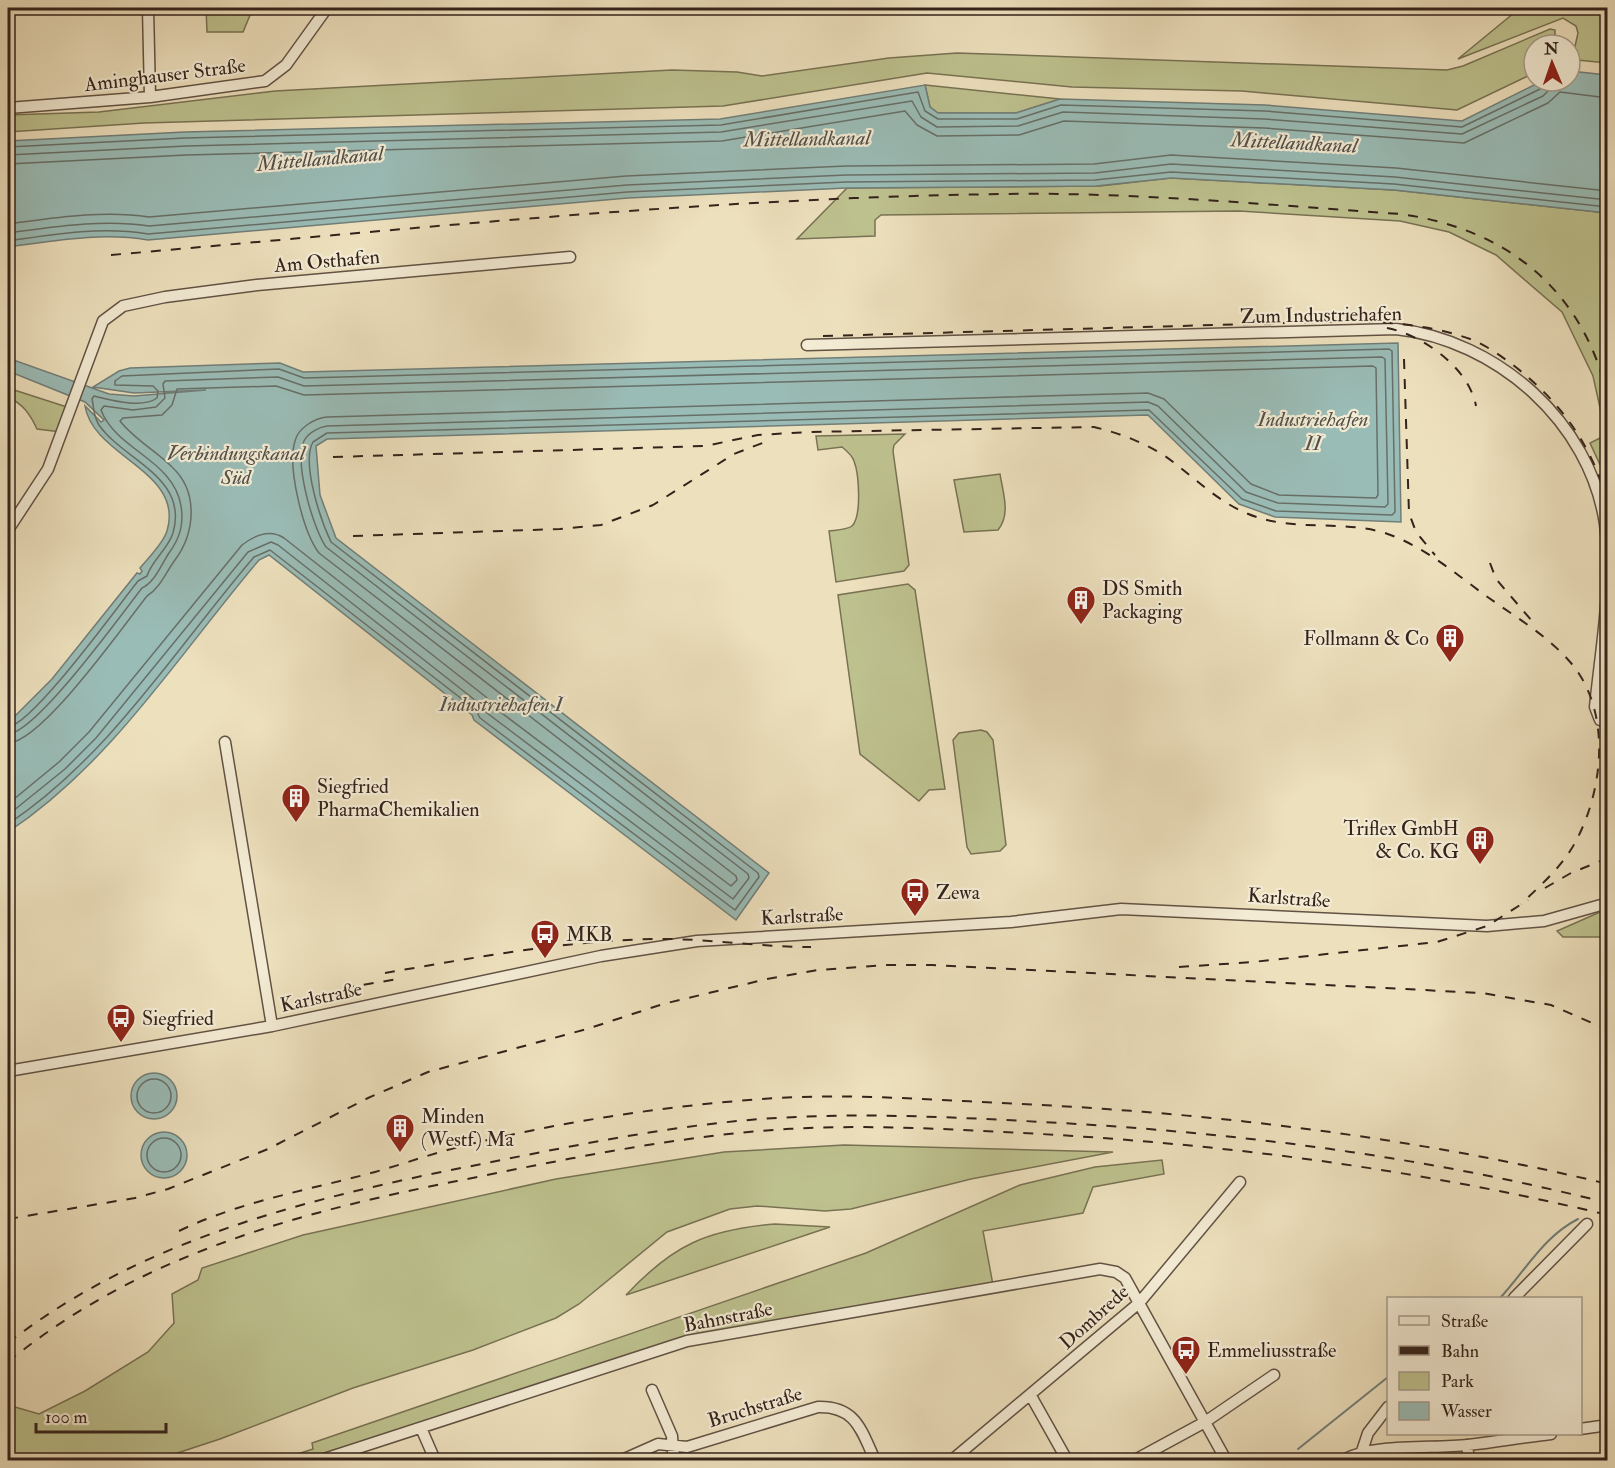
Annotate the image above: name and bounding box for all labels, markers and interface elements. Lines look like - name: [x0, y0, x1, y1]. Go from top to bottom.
- north arrow: [1522, 33, 1582, 93]
- text: N: [1543, 39, 1560, 59]
- street label: Aminghauser Straße: [82, 53, 247, 97]
- water label: Mittellandkanal: [741, 124, 873, 154]
- water label: Mittellandkanal: [1228, 126, 1360, 160]
- water label: Mittellandkanal: [254, 140, 386, 178]
- street label: Am Osthafen: [272, 244, 381, 278]
- street label: Zum Industriehafen: [1240, 301, 1402, 329]
- water label: Industriehafen II: [1256, 406, 1369, 457]
- water label: Verbindungskanal Süd: [167, 440, 307, 491]
- place label: DS Smith Packaging: [1102, 576, 1184, 624]
- building icon: DS Smith Packaging: [1065, 584, 1097, 626]
- building icon: Follmann & Co: [1434, 622, 1466, 664]
- place label: Follmann & Co: [1303, 626, 1429, 651]
- water label: Industriehafen I: [438, 691, 565, 718]
- place label: Siegfried PharmaChemikalien: [317, 774, 480, 822]
- building icon: Siegfried PharmaChemikalien: [280, 782, 312, 824]
- place label: Triflex GmbH & Co. KG: [1344, 816, 1459, 864]
- building icon: Triflex GmbH & Co. KG: [1464, 824, 1496, 866]
- bus stop icon: Zewa: [899, 876, 931, 918]
- place label: Zewa: [936, 880, 981, 905]
- street label: Karlstraße: [1247, 883, 1331, 913]
- street label: Karlstraße: [760, 901, 844, 931]
- bus stop icon: MKB: [529, 918, 561, 960]
- place label: MKB: [566, 922, 612, 947]
- street label: Karlstraße: [278, 976, 364, 1018]
- bus stop icon: Siegfried: [105, 1002, 137, 1044]
- place label: Siegfried: [142, 1006, 214, 1031]
- place label: Minden (Westf) Ma: [421, 1104, 514, 1152]
- building icon: Minden (Westf) Ma: [384, 1112, 416, 1154]
- street label: Dombrede: [1054, 1279, 1134, 1355]
- street label: Bahnstraße: [681, 1296, 775, 1338]
- legend: [1387, 1297, 1582, 1435]
- text: Straße: [1441, 1310, 1489, 1333]
- bus stop icon: Emmeliusstraße: [1170, 1334, 1202, 1376]
- place label: Emmeliusstraße: [1207, 1338, 1336, 1363]
- text: Bahn: [1441, 1340, 1479, 1363]
- text: Park: [1441, 1370, 1474, 1393]
- street label: Bruchstraße: [705, 1381, 805, 1433]
- scale bar: [36, 1396, 166, 1434]
- text: Wasser: [1440, 1400, 1492, 1423]
- text: 100 m: [45, 1406, 88, 1429]

